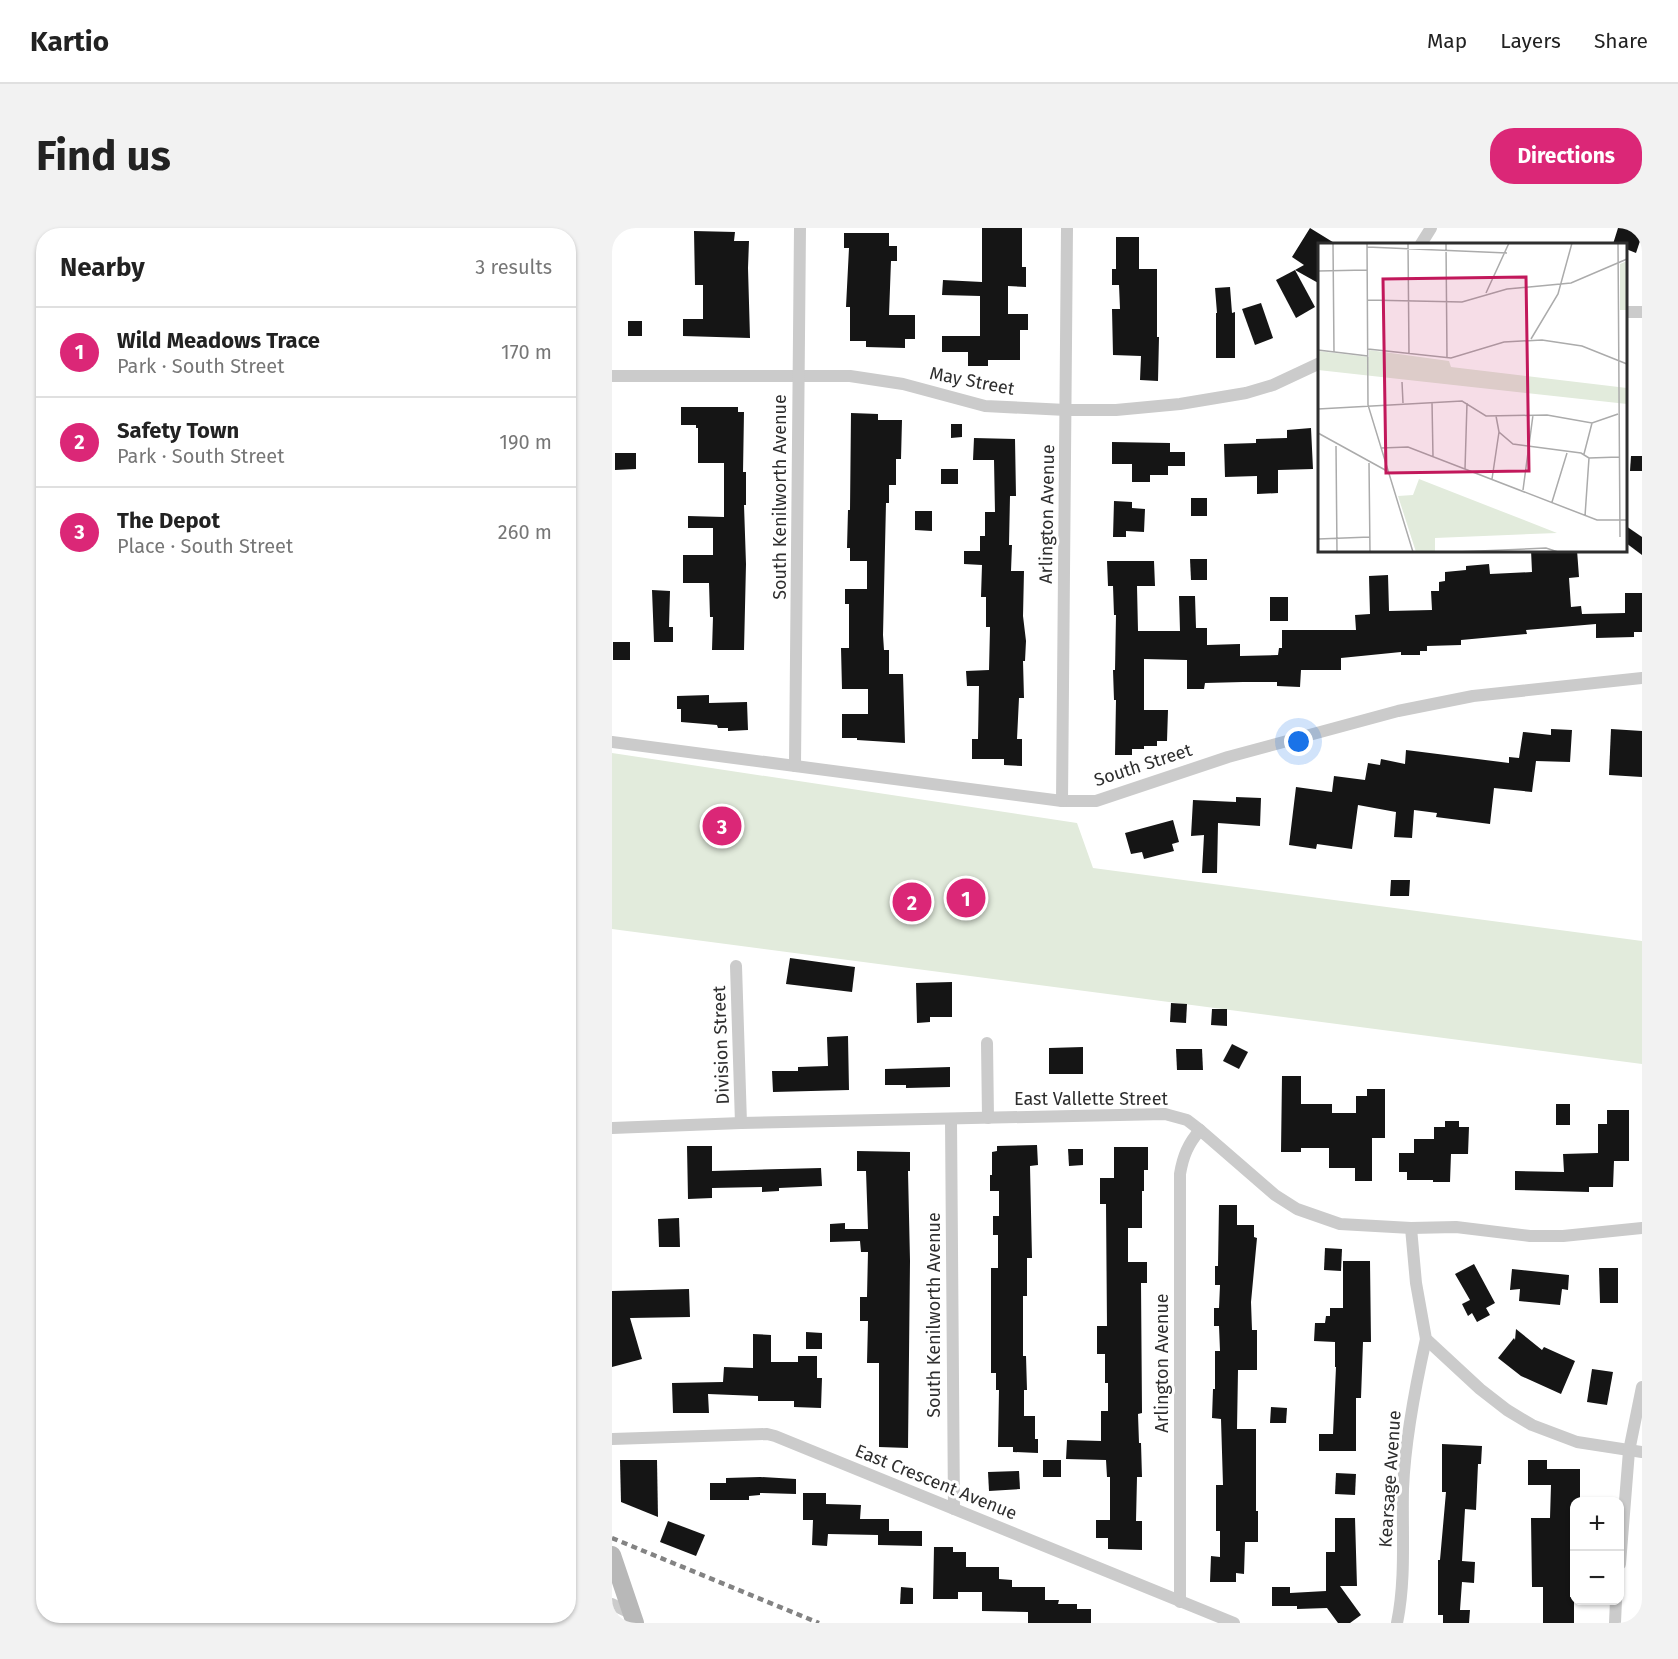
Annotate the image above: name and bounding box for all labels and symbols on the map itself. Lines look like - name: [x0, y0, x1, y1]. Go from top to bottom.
- inset map: [1318, 243, 1627, 552]
- street label: May Street: [928, 362, 1017, 400]
- street label: South Kenilworth Avenue: [769, 394, 791, 600]
- street label: Arlington Avenue: [1035, 444, 1059, 584]
- your location: [1284, 727, 1313, 756]
- street label: South Street: [1091, 739, 1195, 791]
- pin: 3: [702, 804, 742, 848]
- pin: 1: [946, 876, 986, 920]
- pin: 2: [892, 880, 932, 924]
- street label: Division Street: [708, 985, 734, 1105]
- street label: East Vallette Street: [1014, 1088, 1169, 1110]
- street label: South Kenilworth Avenue: [923, 1212, 945, 1418]
- street label: Arlington Avenue: [1151, 1293, 1173, 1433]
- street label: Kearsage Avenue: [1374, 1410, 1406, 1548]
- street label: East Crescent Avenue: [852, 1439, 1020, 1525]

